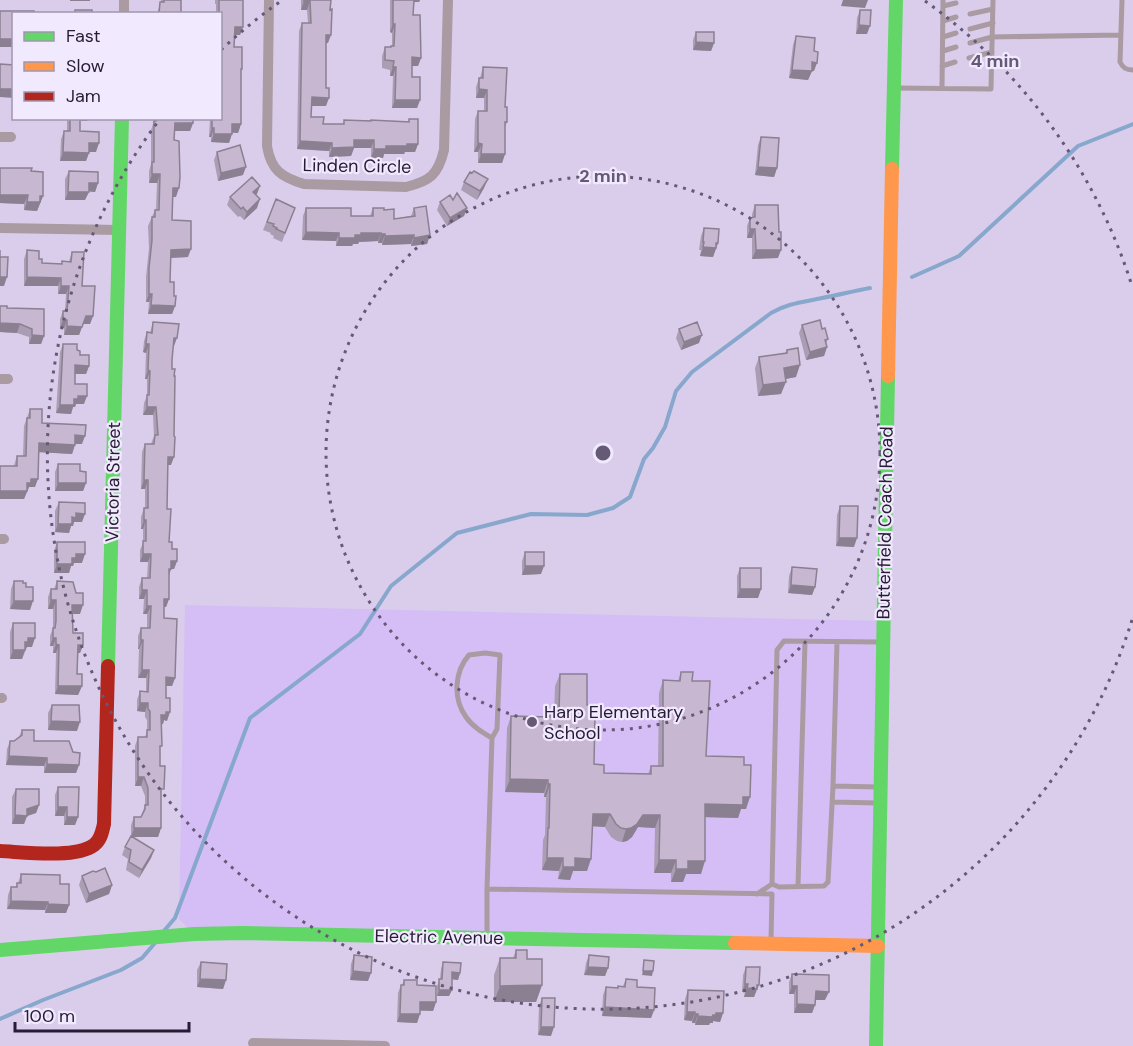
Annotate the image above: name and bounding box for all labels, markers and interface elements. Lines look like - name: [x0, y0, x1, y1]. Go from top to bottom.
- legend: [12, 12, 222, 120]
- text: Fast: [66, 24, 101, 48]
- text: 4 min: [971, 49, 1019, 73]
- text: Slow: [66, 54, 105, 78]
- text: Jam: [66, 84, 101, 108]
- street label: Linden Circle: [302, 153, 412, 179]
- text: 2 min: [579, 164, 627, 188]
- street label: Victoria Street: [100, 422, 126, 542]
- street label: Butterfield Coach Road: [871, 426, 899, 620]
- centre of rings: [593, 443, 613, 463]
- place label: Harp Elementary School: [544, 700, 683, 745]
- marker: Harp Elementary School: [525, 715, 539, 729]
- street label: Electric Avenue: [374, 924, 504, 950]
- scale bar: [15, 995, 189, 1033]
- text: 100 m: [24, 1004, 75, 1028]

